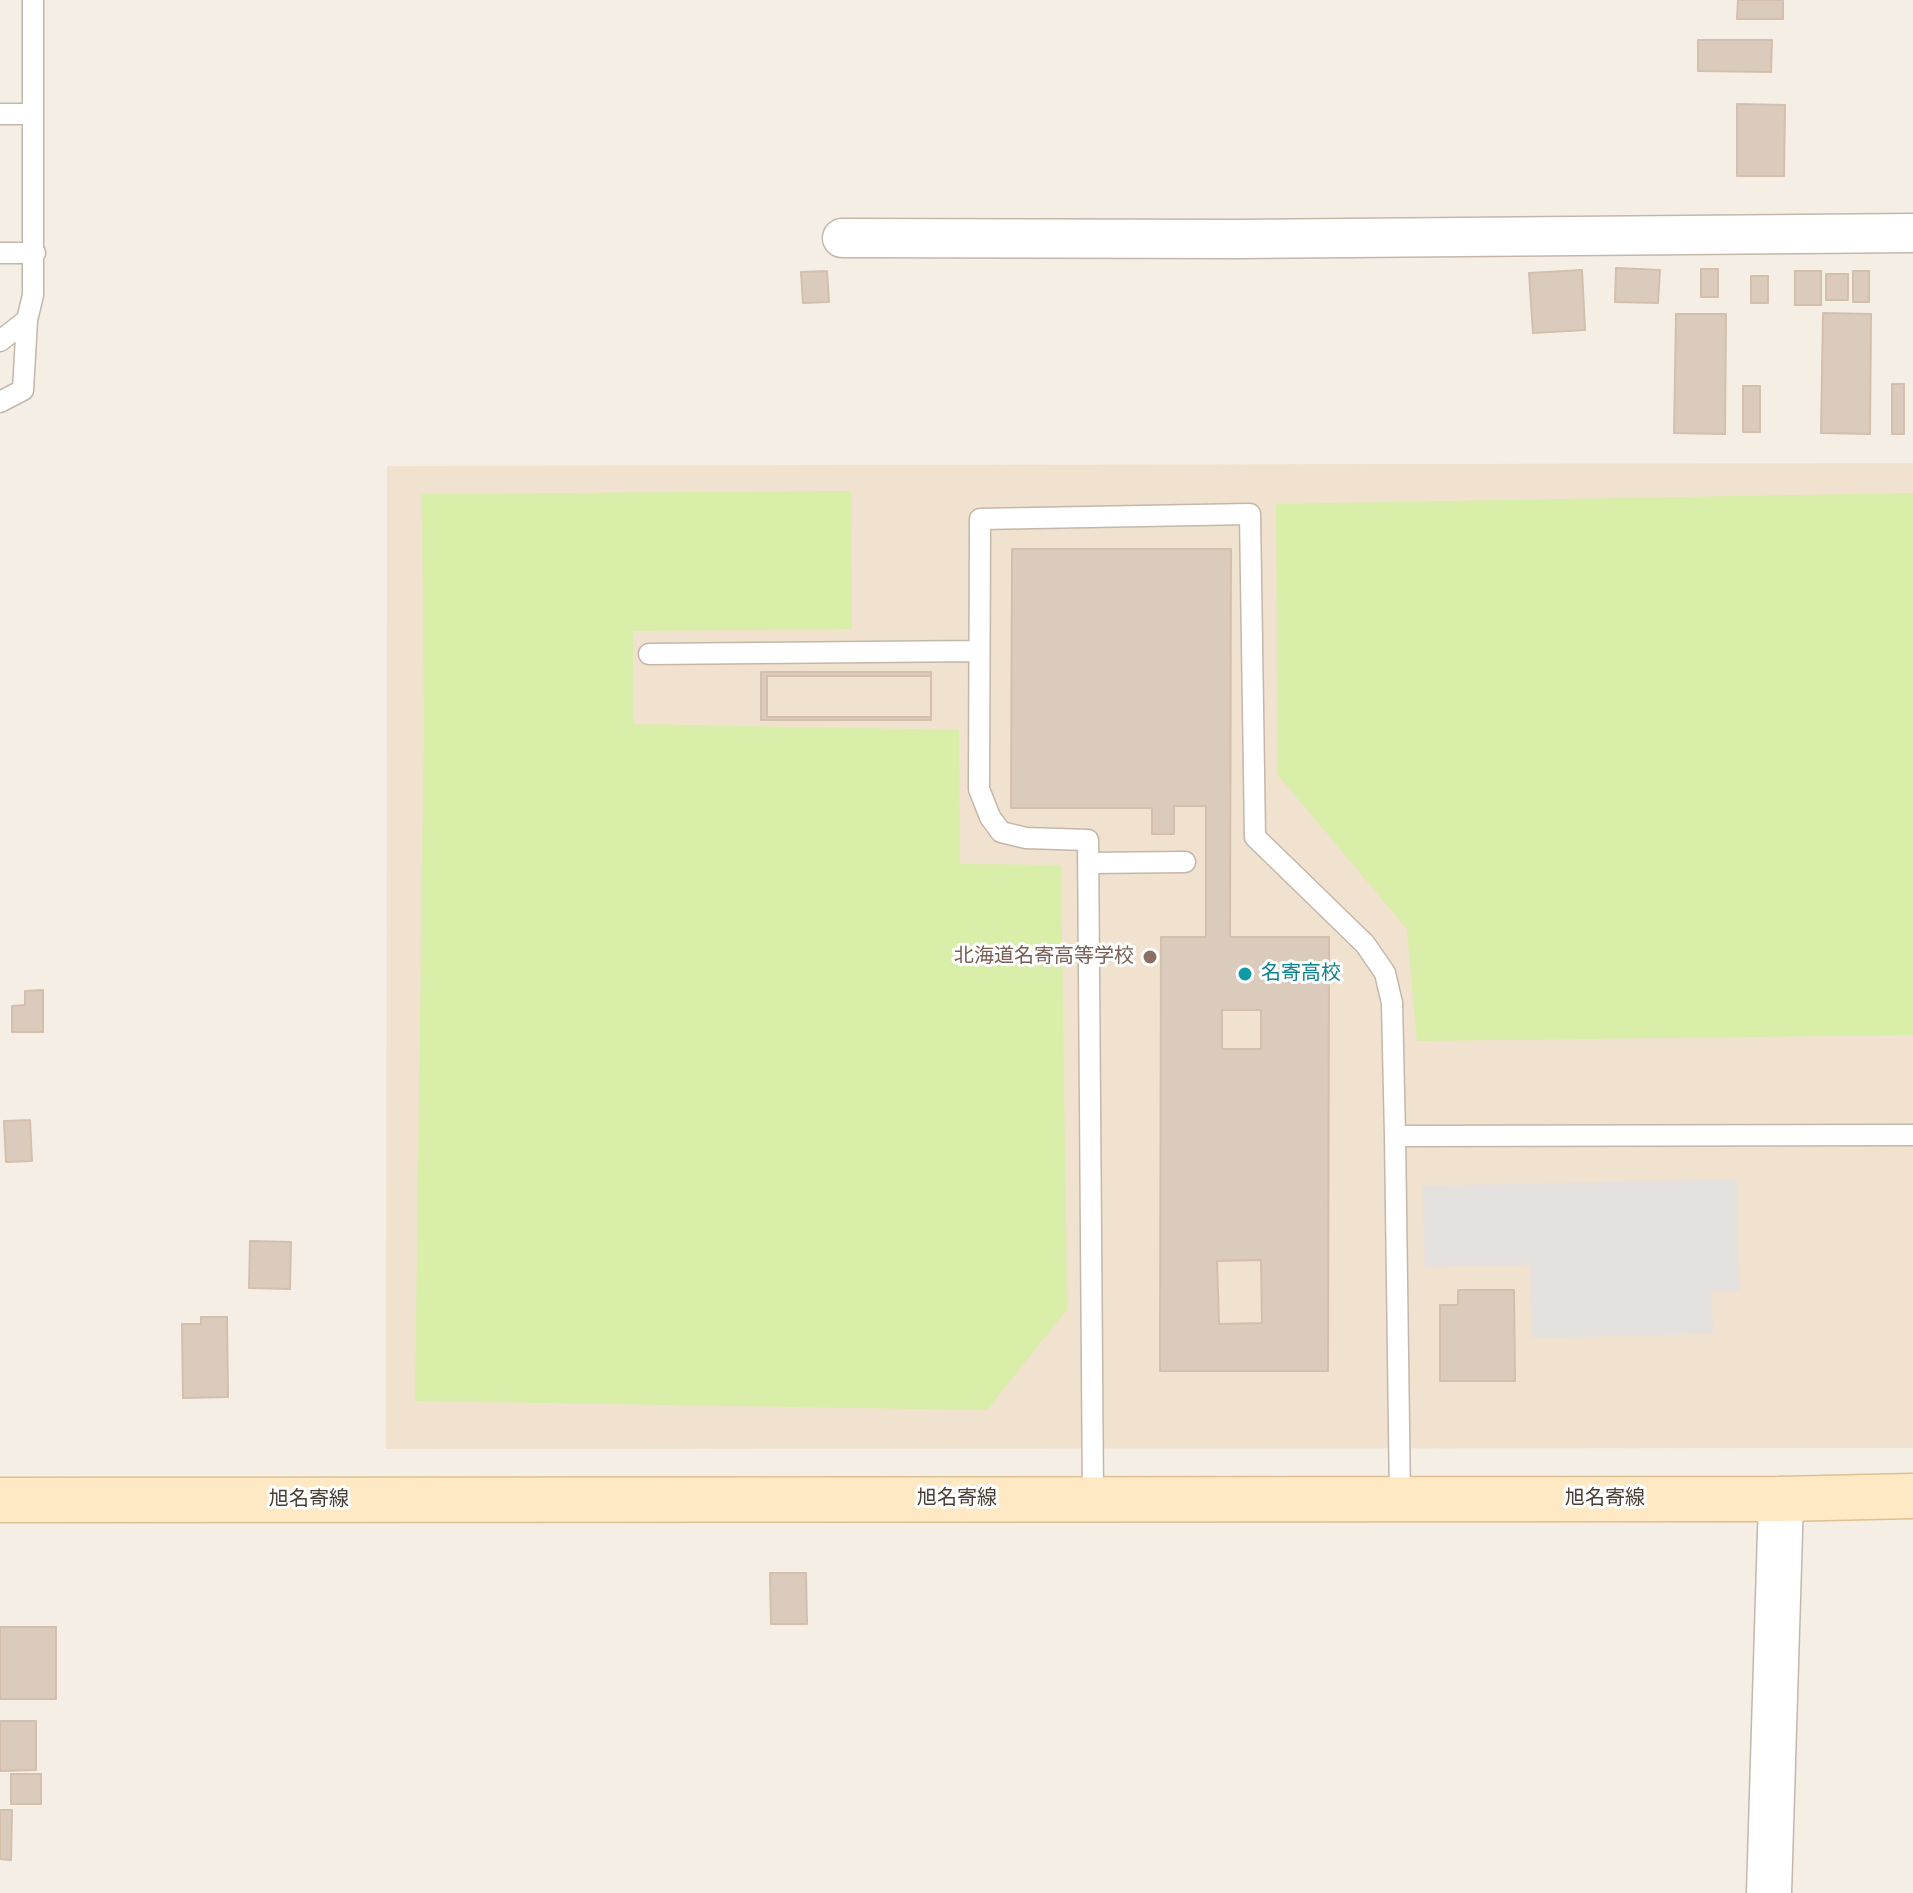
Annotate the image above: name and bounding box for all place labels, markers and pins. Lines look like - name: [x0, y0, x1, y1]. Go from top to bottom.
- place label: 北海道名寄高等学校: [954, 945, 1134, 969]
- marker: 北海道名寄高等学校: [1141, 948, 1159, 966]
- place label: 名寄高校: [1261, 962, 1341, 986]
- marker: 名寄高校: [1236, 965, 1254, 983]

